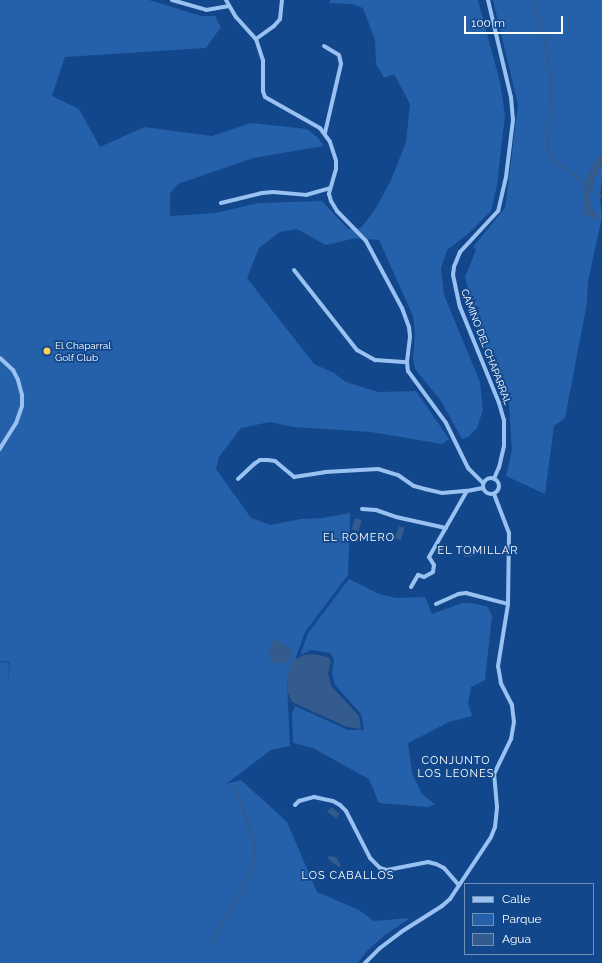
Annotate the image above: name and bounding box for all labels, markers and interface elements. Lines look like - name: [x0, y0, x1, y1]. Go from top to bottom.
- scale bar: [466, 8, 565, 34]
- text: 100 m: [471, 16, 505, 30]
- street label: CAMINO DEL CHAPARRAL: [458, 287, 514, 407]
- place label: El Chaparral Golf Club: [55, 339, 111, 362]
- marker: El Chaparral Golf Club: [42, 346, 52, 356]
- district label: EL ROMERO: [323, 531, 395, 545]
- district label: EL TOMILLAR: [437, 544, 519, 558]
- district label: CONJUNTO LOS LEONES: [418, 755, 494, 781]
- district label: LOS CABALLOS: [302, 869, 394, 883]
- legend: [464, 883, 594, 955]
- text: Calle: [502, 892, 530, 906]
- text: Parque: [502, 912, 542, 926]
- text: Agua: [502, 932, 531, 946]

